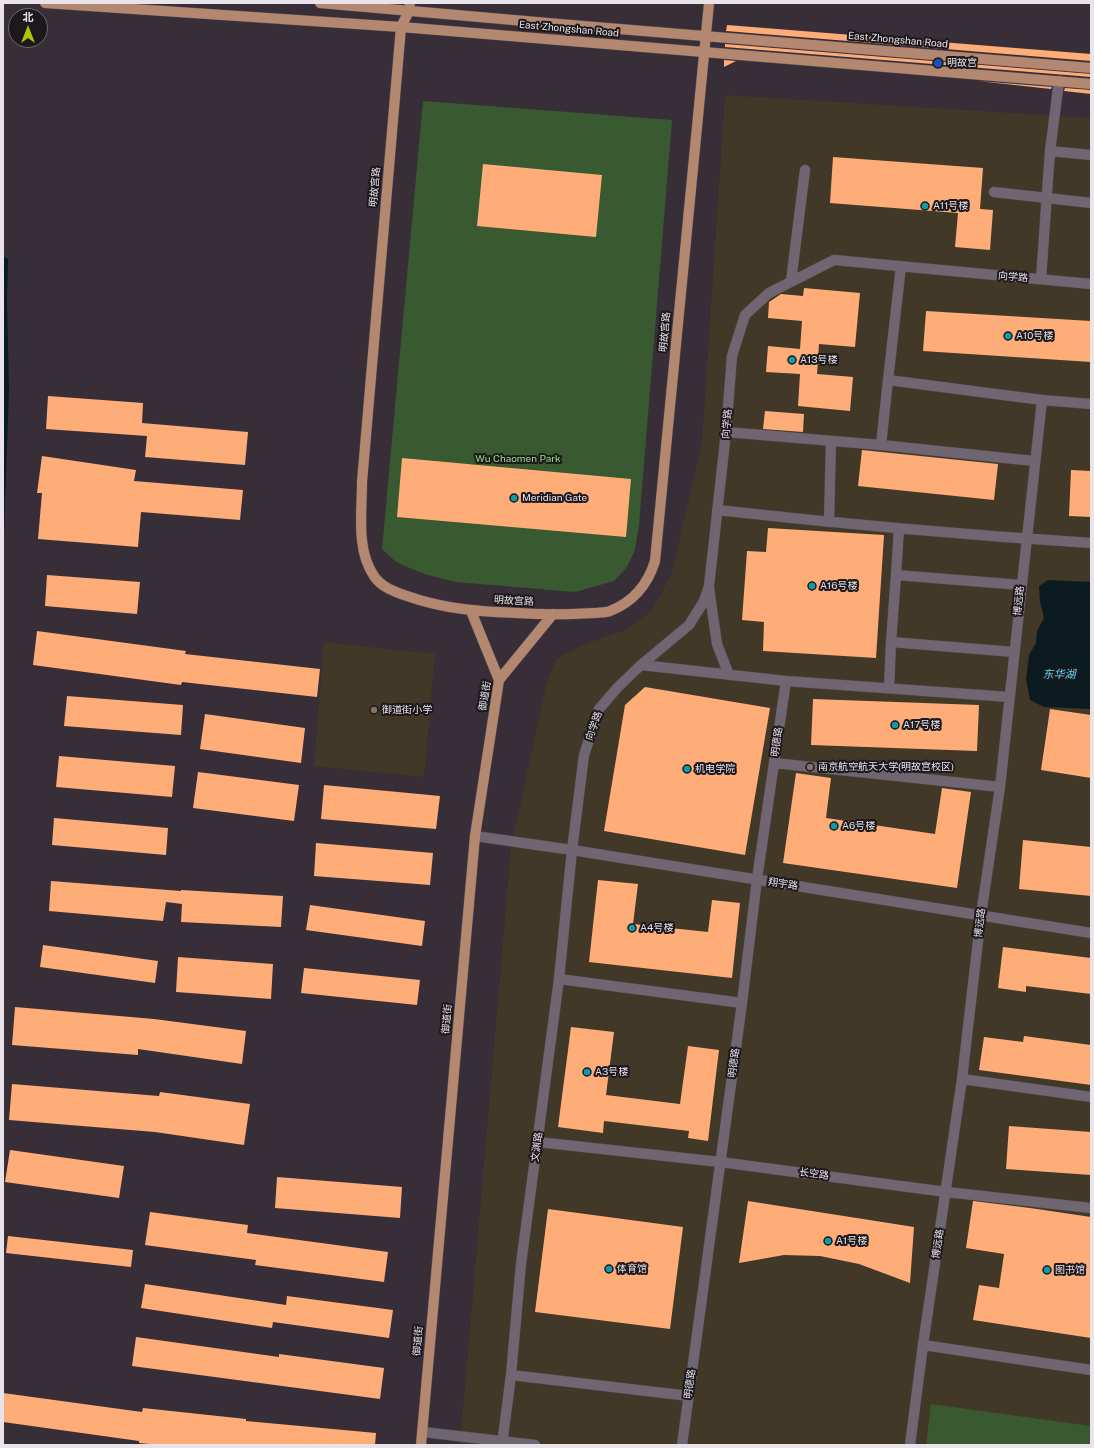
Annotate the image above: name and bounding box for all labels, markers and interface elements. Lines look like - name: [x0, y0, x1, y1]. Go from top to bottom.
- north arrow: [8, 8, 48, 48]
- text: 北: [23, 11, 34, 23]
- street label: East Zhongshan Road: [518, 19, 620, 39]
- street label: East Zhongshan Road: [847, 30, 949, 50]
- marker: 明故宫: [932, 57, 944, 69]
- place label: 明故宫: [947, 57, 977, 69]
- street label: 明故宫路: [367, 167, 383, 207]
- place label: A11号楼: [933, 200, 968, 212]
- marker: A11号楼: [920, 201, 930, 211]
- street label: 向学路: [998, 270, 1028, 284]
- street label: 明故宫路: [657, 312, 673, 352]
- place label: A10号楼: [1016, 330, 1053, 342]
- marker: A10号楼: [1003, 331, 1013, 341]
- place label: A13号楼: [800, 354, 837, 366]
- marker: A13号楼: [787, 355, 797, 365]
- street label: 向学路: [720, 409, 734, 439]
- park label: Wu Chaomen Park: [475, 453, 561, 465]
- place label: Meridian Gate: [522, 492, 587, 504]
- marker: Meridian Gate: [509, 493, 519, 503]
- place label: A16号楼: [820, 580, 857, 592]
- marker: A16号楼: [807, 581, 817, 591]
- street label: 博远路: [1011, 585, 1027, 617]
- street label: 明故宫路: [494, 594, 534, 608]
- water label: 东华湖: [1043, 668, 1075, 682]
- street label: 御道街: [476, 680, 494, 712]
- place label: 御道街小学: [382, 704, 432, 716]
- marker: 御道街小学: [369, 705, 379, 715]
- street label: 向学路: [583, 710, 605, 742]
- place label: A17号楼: [903, 719, 940, 731]
- marker: A17号楼: [890, 720, 900, 730]
- street label: 明德路: [769, 726, 785, 758]
- place label: 南京航空航天大学(明故宫校区): [818, 761, 954, 773]
- marker: 南京航空航天大学(明故宫校区): [805, 762, 815, 772]
- place label: 机电学院: [695, 763, 735, 775]
- marker: 机电学院: [682, 764, 692, 774]
- place label: A6号楼: [842, 820, 875, 832]
- marker: A6号楼: [829, 821, 839, 831]
- street label: 翔宇路: [767, 876, 799, 892]
- street label: 博远路: [972, 907, 988, 939]
- place label: A4号楼: [640, 922, 673, 934]
- marker: A4号楼: [627, 923, 637, 933]
- street label: 御道街: [440, 1004, 454, 1034]
- street label: 明德路: [726, 1047, 742, 1079]
- place label: A3号楼: [595, 1066, 628, 1078]
- marker: A3号楼: [582, 1067, 592, 1077]
- street label: 文渊路: [529, 1131, 545, 1163]
- street label: 长空路: [798, 1166, 830, 1182]
- street label: 博远路: [930, 1228, 946, 1260]
- place label: A1号楼: [836, 1235, 867, 1247]
- marker: A1号楼: [823, 1236, 833, 1246]
- place label: 体育馆: [617, 1263, 647, 1275]
- marker: 体育馆: [604, 1264, 614, 1274]
- place label: 图书馆: [1055, 1264, 1085, 1276]
- marker: 图书馆: [1042, 1265, 1052, 1275]
- street label: 御道街: [411, 1326, 425, 1356]
- street label: 明德路: [682, 1368, 698, 1400]

